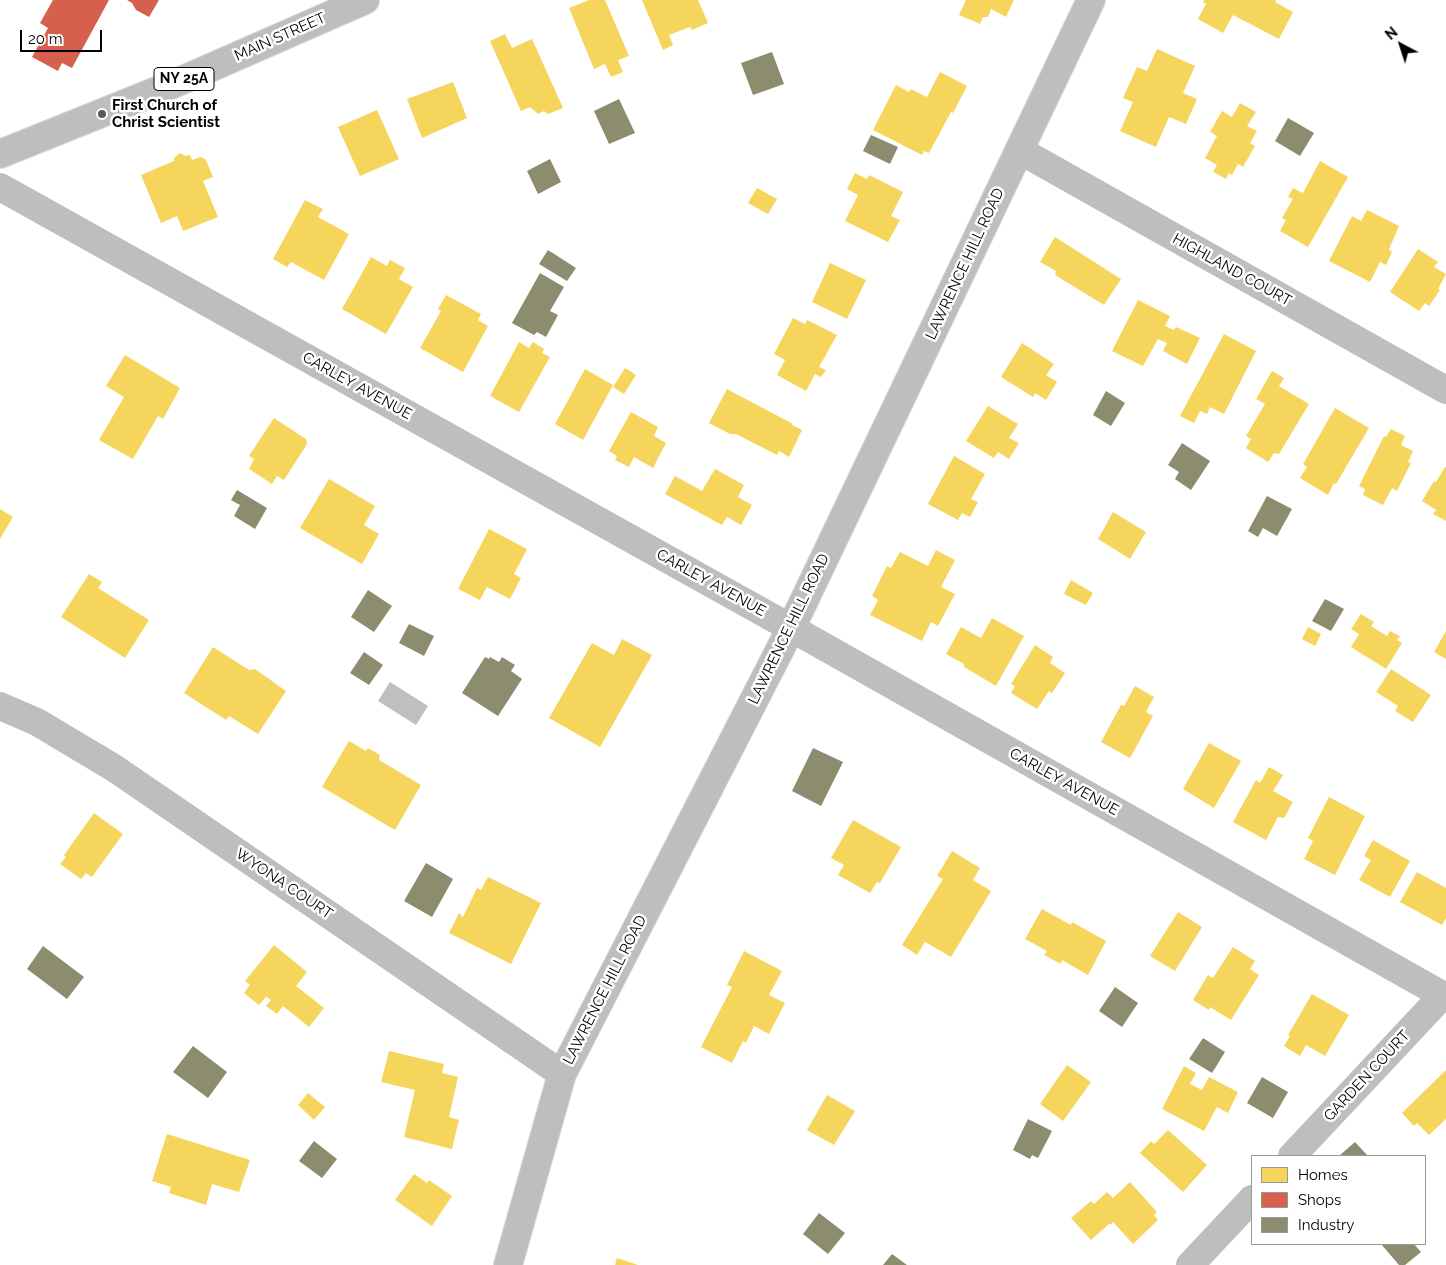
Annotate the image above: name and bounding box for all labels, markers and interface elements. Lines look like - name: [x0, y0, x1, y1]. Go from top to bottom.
- street label: MAIN STREET: [232, 9, 328, 65]
- scale bar: [22, 20, 105, 52]
- north arrow: [1376, 20, 1426, 70]
- text: N: [1382, 24, 1401, 43]
- text: 20 m: [28, 30, 63, 48]
- road number: NY 25A: [154, 68, 214, 90]
- place label: First Church of Christ Scientist: [112, 96, 220, 131]
- marker: First Church of Christ Scientist: [96, 108, 108, 120]
- street label: LAWRENCE HILL ROAD: [922, 185, 1008, 343]
- street label: HIGHLAND COURT: [1169, 230, 1295, 310]
- street label: CARLEY AVENUE: [299, 349, 415, 423]
- street label: CARLEY AVENUE: [653, 546, 769, 620]
- street label: LAWRENCE HILL ROAD: [745, 551, 833, 707]
- street label: CARLEY AVENUE: [1006, 745, 1122, 819]
- street label: WYONA COURT: [232, 845, 336, 923]
- street label: LAWRENCE HILL ROAD: [560, 912, 650, 1068]
- street label: GARDEN COURT: [1320, 1027, 1414, 1125]
- legend: [1251, 1155, 1426, 1245]
- text: Homes: [1298, 1166, 1348, 1184]
- text: Shops: [1298, 1191, 1341, 1209]
- text: Industry: [1298, 1216, 1354, 1234]

